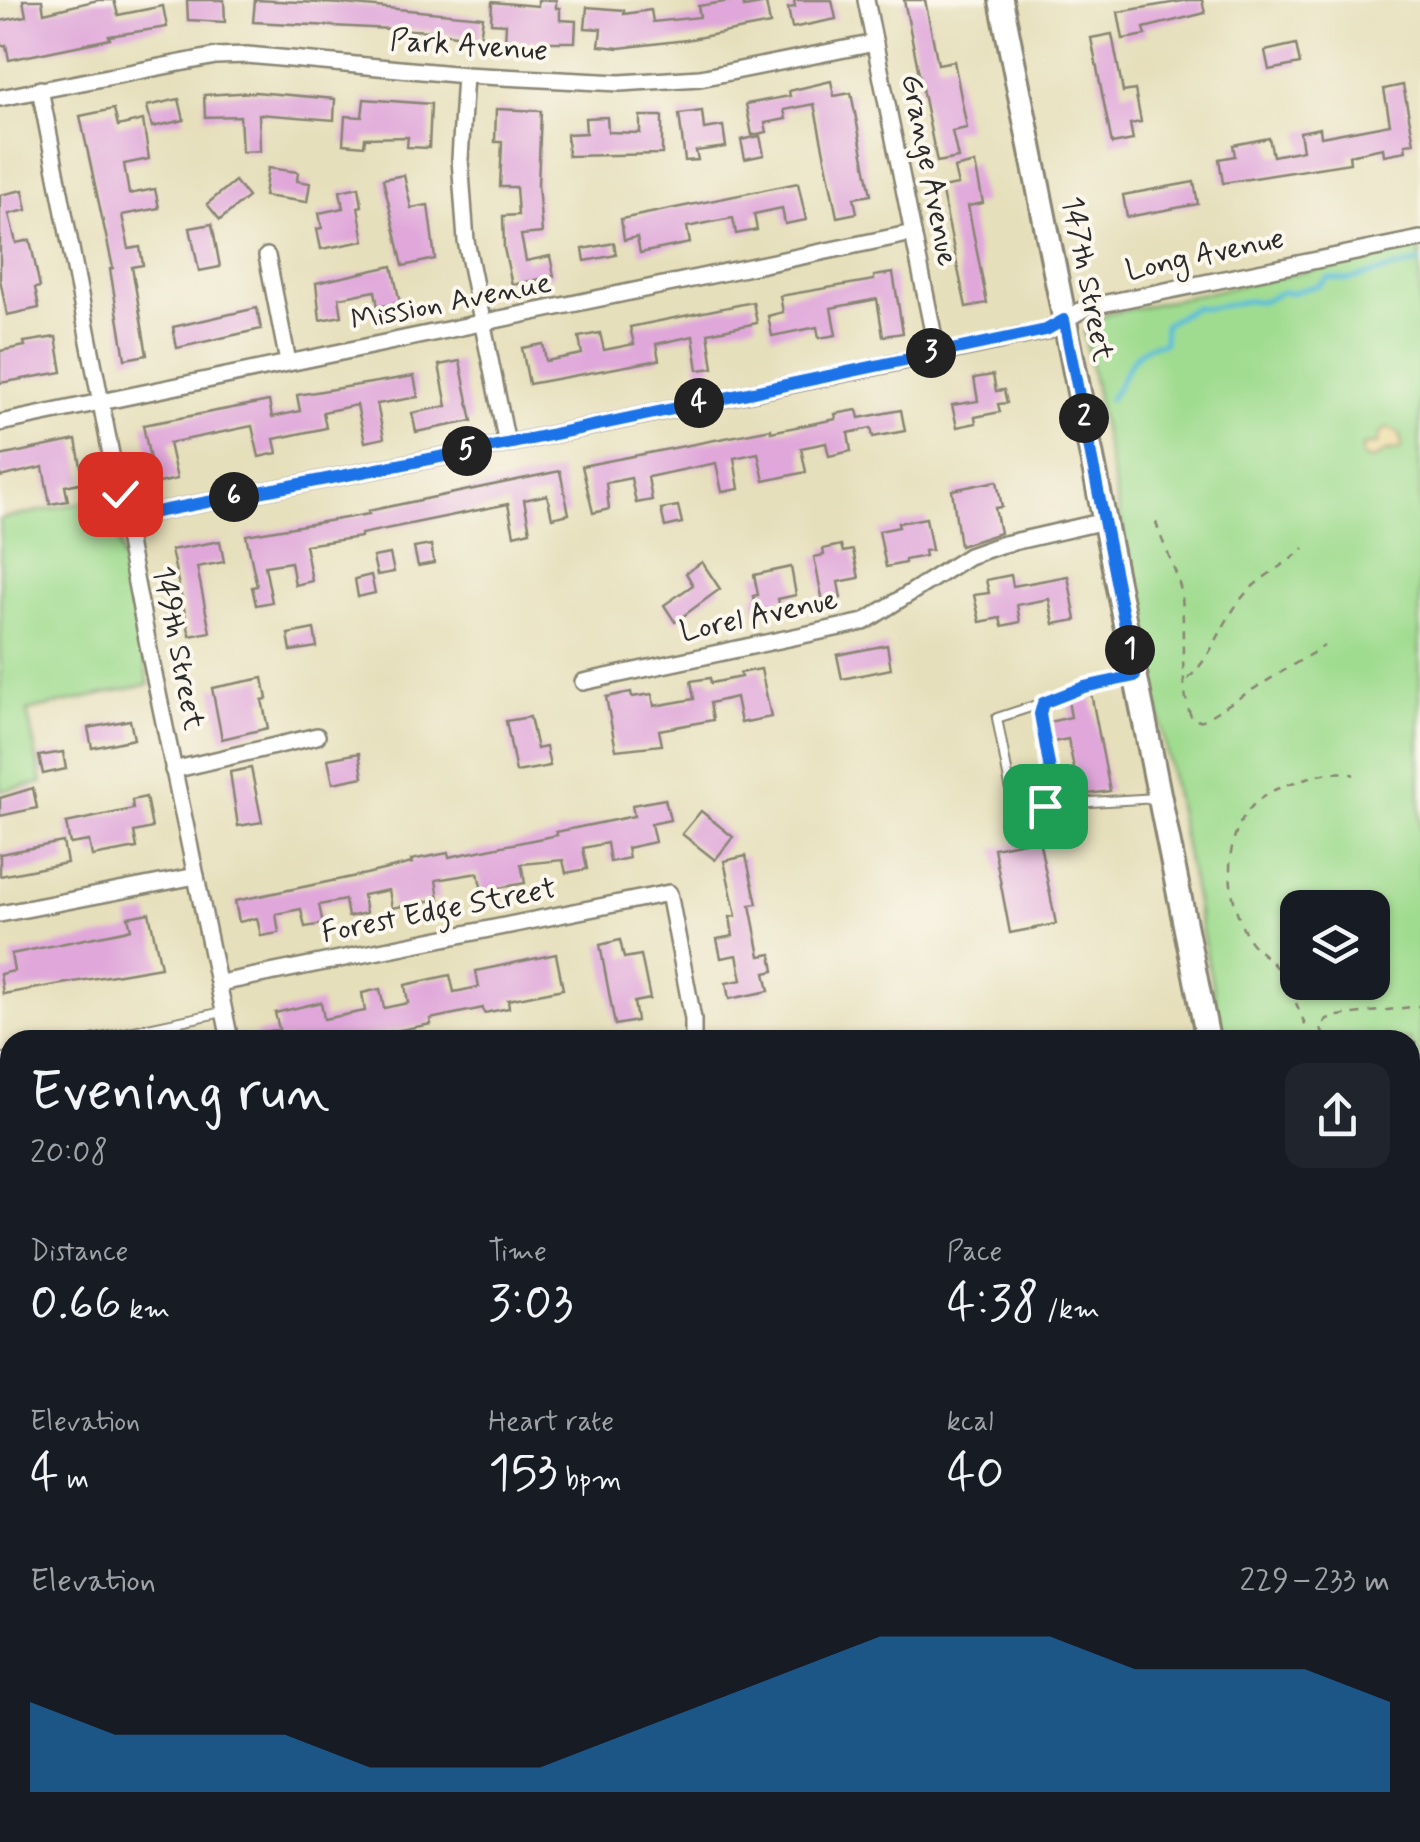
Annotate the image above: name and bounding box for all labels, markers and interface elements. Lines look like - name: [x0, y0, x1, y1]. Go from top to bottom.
- street label: Park Avenue: [389, 21, 549, 71]
- street label: Grange Avenue: [891, 71, 967, 269]
- street label: 147th Street: [1052, 193, 1122, 365]
- street label: Long Avenue: [1122, 219, 1288, 293]
- street label: Mission Avenue: [348, 263, 554, 341]
- pin: 3: [906, 328, 956, 378]
- text: 3: [925, 334, 937, 371]
- pin: 4: [674, 378, 724, 428]
- text: 4: [691, 384, 707, 421]
- pin: 2: [1059, 393, 1109, 443]
- text: 2: [1077, 399, 1091, 436]
- pin: 5: [442, 426, 492, 476]
- text: 5: [459, 432, 475, 469]
- pin: [78, 452, 163, 537]
- icon: check: [93, 467, 148, 522]
- pin: 6: [209, 472, 259, 522]
- text: 6: [227, 478, 241, 515]
- street label: 149th Street: [143, 562, 213, 734]
- street label: Lorel Avenue: [677, 580, 841, 652]
- pin: 1: [1105, 625, 1155, 675]
- text: 1: [1124, 631, 1136, 668]
- pin: [1003, 764, 1088, 849]
- icon: arrive: [1018, 779, 1073, 834]
- street label: Forest Edge Street: [319, 869, 560, 956]
- map controls: [1280, 890, 1390, 1000]
- button: layers: [1280, 890, 1390, 1000]
- text: Evening run: [30, 1058, 330, 1130]
- button: share: [1285, 1063, 1390, 1168]
- text: 20:08: [30, 1132, 108, 1174]
- text: Distance: [30, 1234, 128, 1271]
- text: Time: [488, 1234, 547, 1271]
- text: Pace: [947, 1234, 1002, 1271]
- text: 0.66: [30, 1271, 122, 1337]
- text: 3:03: [488, 1271, 573, 1337]
- text: 4:38: [947, 1271, 1039, 1337]
- text: km: [122, 1292, 170, 1329]
- text: /km: [1039, 1292, 1100, 1329]
- text: Elevation: [30, 1404, 140, 1441]
- text: Heart rate: [488, 1404, 614, 1441]
- text: kcal: [947, 1404, 994, 1441]
- text: 4: [30, 1441, 59, 1507]
- text: 153: [488, 1441, 558, 1507]
- text: 40: [947, 1441, 1004, 1507]
- text: m: [59, 1462, 89, 1499]
- text: bpm: [558, 1462, 622, 1499]
- text: Elevation: [30, 1560, 156, 1602]
- text: 229–233 m: [1240, 1560, 1390, 1602]

